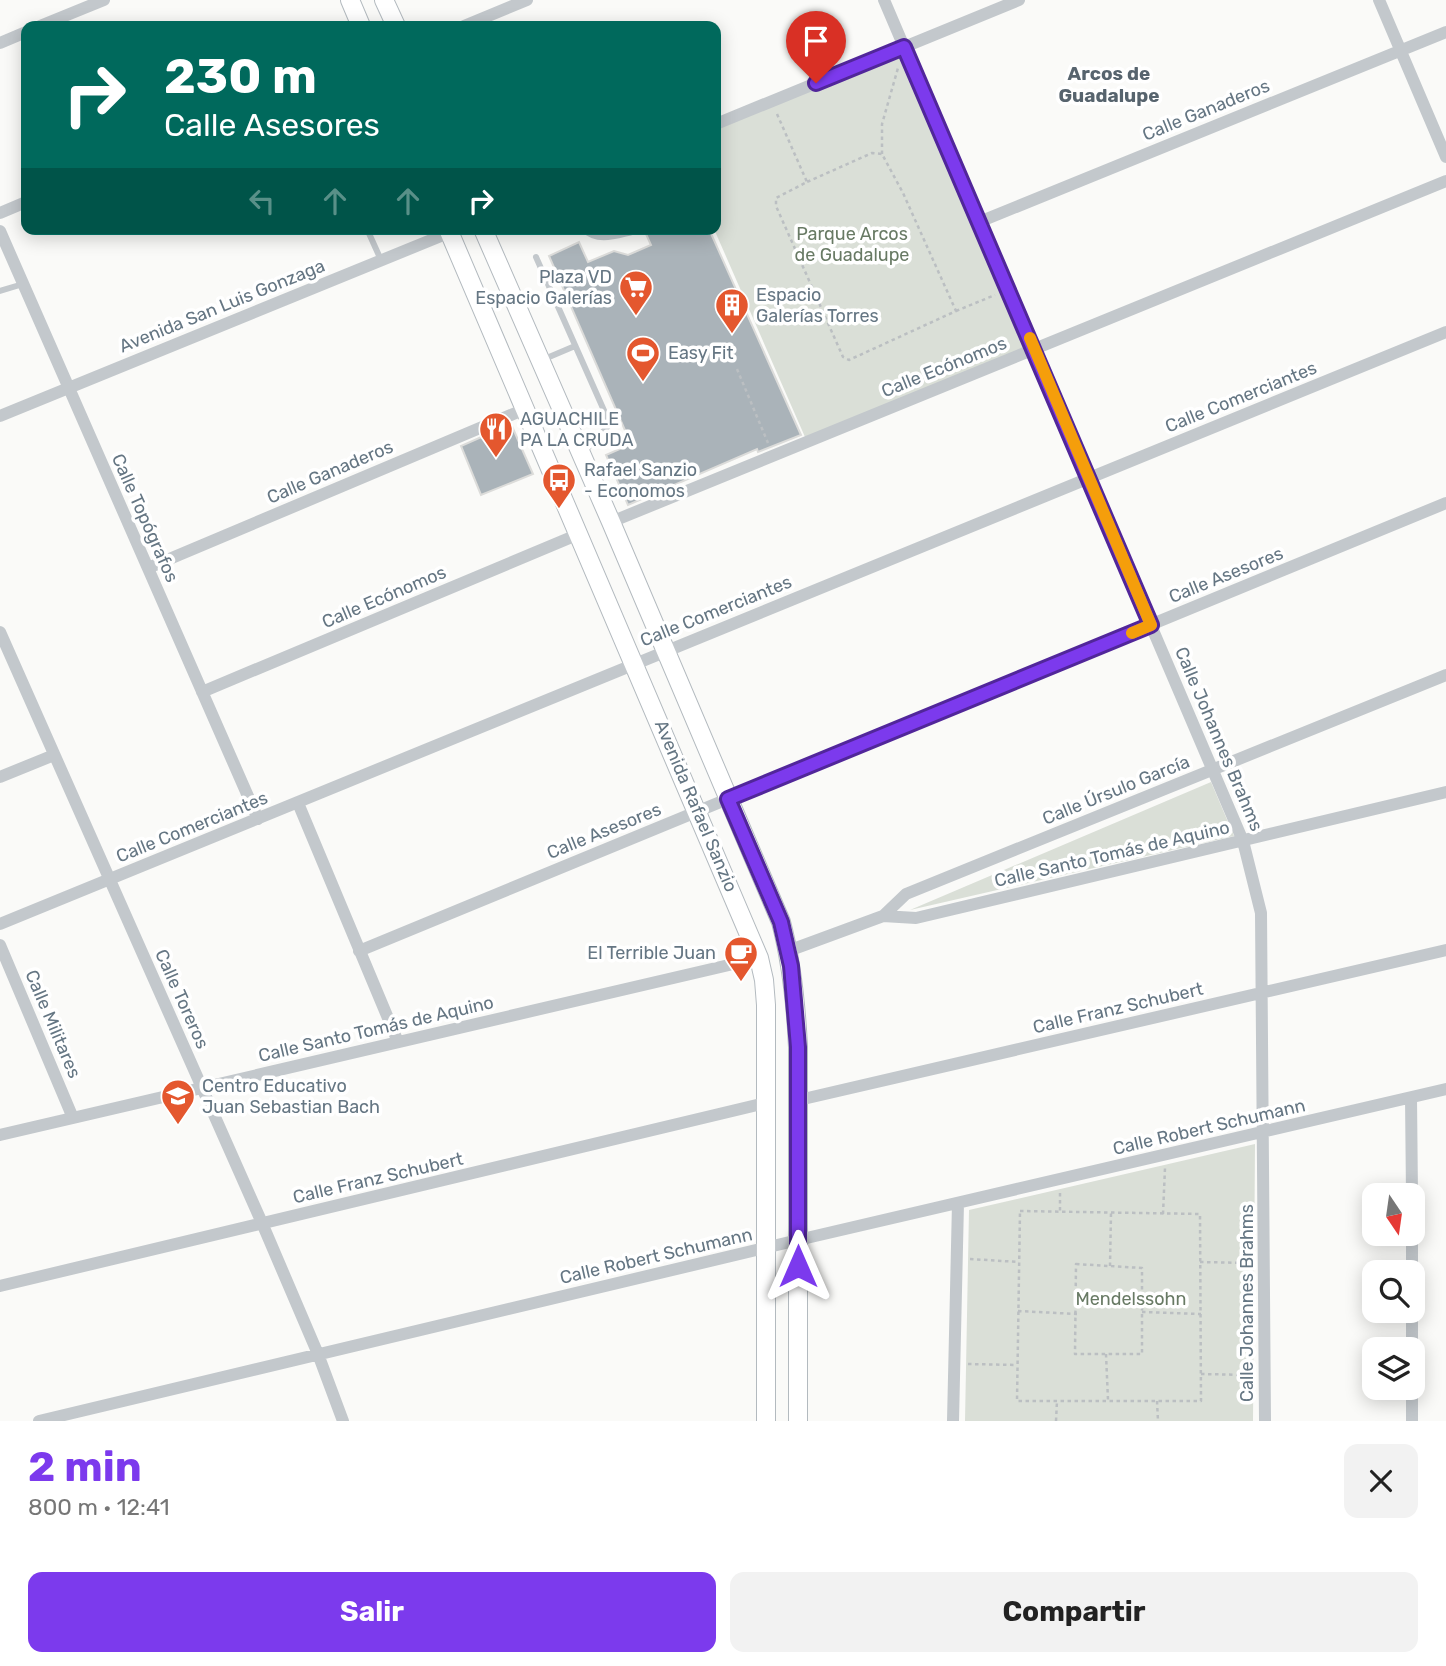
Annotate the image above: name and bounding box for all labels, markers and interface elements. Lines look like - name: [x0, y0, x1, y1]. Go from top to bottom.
- pin: [786, 11, 846, 83]
- icon: arrive: [797, 22, 835, 60]
- text: 230 m: [164, 47, 317, 105]
- icon: right: [49, 49, 140, 140]
- district label: Arcos de Guadalupe: [1058, 62, 1160, 107]
- street label: Calle Ganaderos: [1139, 74, 1273, 146]
- text: Calle Asesores: [164, 106, 380, 144]
- icon: left: [243, 182, 281, 220]
- icon: ahead: [316, 182, 354, 220]
- icon: ahead: [389, 182, 427, 220]
- icon: right: [462, 182, 500, 220]
- park label: Parque Arcos de Guadalupe: [795, 223, 909, 266]
- street label: Avenida San Luis Gonzaga: [116, 255, 328, 357]
- place label: Plaza VD Espacio Galerías: [475, 266, 612, 309]
- supermarket icon: Plaza VD Espacio Galerías: [617, 268, 655, 317]
- place label: Espacio Galerías Torres: [756, 284, 879, 327]
- building icon: Espacio Galerías Torres: [713, 286, 751, 335]
- street label: Calle Ecónomos: [878, 332, 1010, 402]
- sports icon: Easy Fit: [624, 334, 662, 383]
- place label: Easy Fit: [668, 342, 733, 364]
- street label: Calle Comerciantes: [1162, 357, 1320, 437]
- place label: AGUACHILE PA LA CRUDA: [520, 408, 634, 451]
- restaurant icon: AGUACHILE PA LA CRUDA: [477, 410, 515, 459]
- street label: Calle Ganaderos: [263, 435, 397, 509]
- street label: Calle Topógrafos: [107, 450, 183, 586]
- place label: Rafael Sanzio - Economos: [584, 459, 697, 502]
- bus stop icon: Rafael Sanzio - Economos: [540, 461, 578, 510]
- street label: Calle Asesores: [1166, 542, 1286, 608]
- street label: Calle Ecónomos: [318, 561, 450, 633]
- street label: Calle Comerciantes: [637, 571, 795, 651]
- street label: Calle Johannes Brahms: [1170, 644, 1268, 834]
- street label: Avenida Rafael Sanzio: [650, 717, 742, 895]
- street label: Calle Úrsulo García: [1039, 750, 1193, 830]
- street label: Calle Comerciantes: [113, 787, 271, 867]
- street label: Calle Asesores: [544, 798, 664, 864]
- street label: Calle Santo Tomás de Aquino: [992, 816, 1232, 892]
- cafe icon: El Terrible Juan: [722, 934, 760, 983]
- place label: El Terrible Juan: [587, 942, 716, 964]
- street label: Calle Toreros: [150, 946, 214, 1052]
- street label: Calle Militares: [20, 967, 86, 1081]
- street label: Calle Franz Schubert: [1031, 978, 1205, 1038]
- street label: Calle Santo Tomás de Aquino: [256, 991, 496, 1067]
- place label: Centro Educativo Juan Sebastian Bach: [202, 1075, 380, 1118]
- school or university icon: Centro Educativo Juan Sebastian Bach: [159, 1077, 197, 1126]
- street label: Calle Robert Schumann: [1111, 1094, 1307, 1160]
- street label: Calle Franz Schubert: [291, 1148, 465, 1208]
- north arrow: [1362, 1183, 1424, 1246]
- map controls: [1362, 1183, 1425, 1400]
- street label: Calle Johannes Brahms: [1236, 1204, 1258, 1402]
- street label: Calle Robert Schumann: [558, 1223, 754, 1289]
- position arrow: [761, 1229, 835, 1303]
- button: search: [1362, 1260, 1425, 1323]
- park label: Mendelssohn: [1075, 1288, 1187, 1310]
- button: layers: [1362, 1337, 1425, 1400]
- text: 2 min: [28, 1442, 142, 1492]
- button: close: [1344, 1444, 1418, 1518]
- text: 800 m · 12:41: [28, 1493, 170, 1521]
- button: Salir: [28, 1572, 716, 1652]
- button: Compartir: [730, 1572, 1418, 1652]

